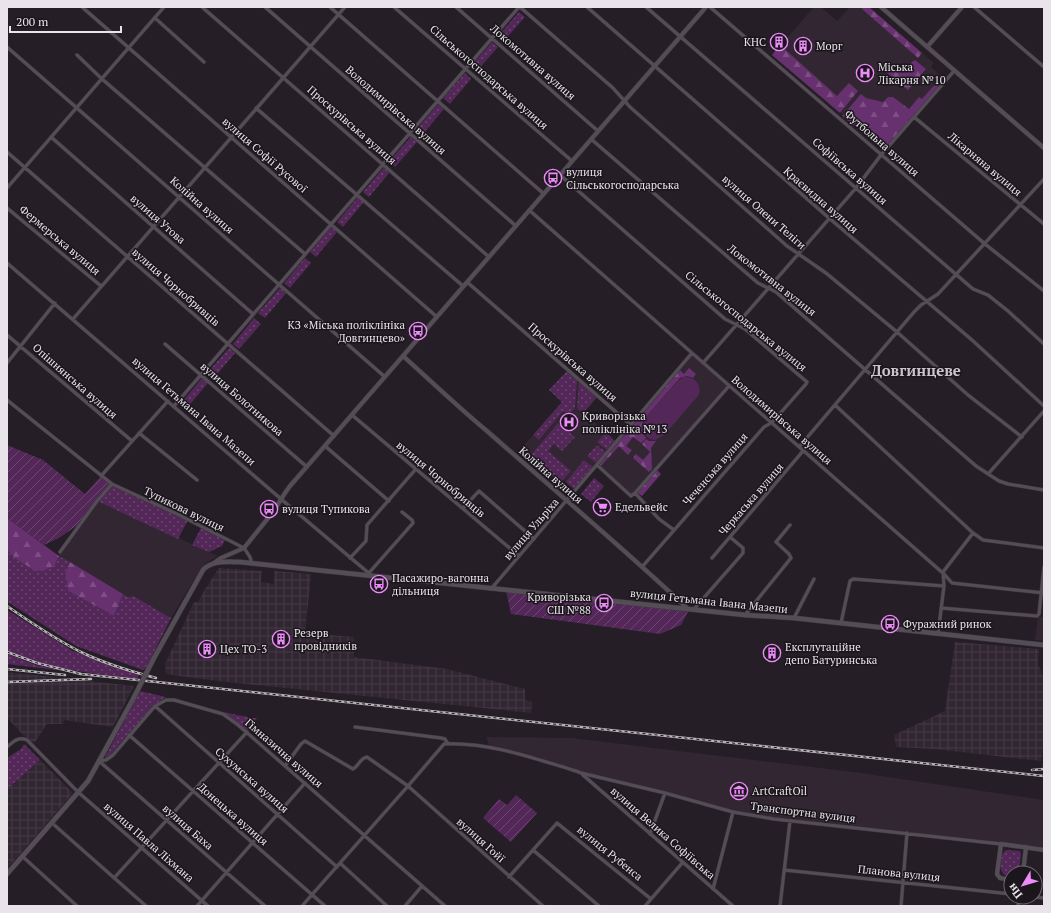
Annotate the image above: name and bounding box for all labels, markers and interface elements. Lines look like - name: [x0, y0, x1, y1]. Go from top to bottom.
- scale bar: [10, 8, 121, 34]
- text: 200 m: [16, 14, 49, 29]
- street label: Локомотивна вулиця: [487, 20, 579, 103]
- street label: Сільськогосподарська вулиця: [427, 22, 551, 132]
- building icon: КНС: [769, 32, 789, 52]
- place label: КНС: [744, 35, 766, 49]
- building icon: Морг: [793, 36, 813, 56]
- place label: Морг: [816, 39, 843, 53]
- place label: Міська Лікарня №10: [877, 60, 946, 87]
- street label: Володимирівська вулиця: [343, 62, 449, 158]
- hospital icon: Міська Лікарня №10: [855, 63, 875, 83]
- street label: Проскурівська вулиця: [305, 82, 400, 168]
- street label: Футбольна вулиця: [842, 107, 922, 179]
- street label: вулиця Софії Русової: [219, 114, 311, 196]
- street label: Лікарняна вулиця: [944, 128, 1025, 199]
- street label: Софіївська вулиця: [810, 135, 891, 208]
- street label: Краєвидна вулиця: [781, 164, 861, 236]
- place label: вулиця Сільськогосподарська: [566, 165, 680, 192]
- bus stop icon: вулиця Сільськогосподарська: [543, 168, 563, 188]
- street label: вулиця Олени Теліги: [719, 172, 809, 252]
- street label: Колійна вулиця: [167, 174, 237, 237]
- street label: вулиця Утова: [128, 191, 189, 247]
- street label: Фермерська вулиця: [17, 202, 104, 278]
- street label: Локомотивна вулиця: [724, 240, 819, 319]
- street label: вулиця Чорнобривців: [129, 245, 223, 329]
- street label: Сільськогосподарська вулиця: [682, 268, 810, 374]
- place label: КЗ «Міська поліклініка Довгинцево»: [288, 318, 405, 345]
- street label: Проскурівська вулиця: [526, 319, 621, 405]
- bus stop icon: КЗ «Міська поліклініка Довгинцево»: [408, 321, 428, 341]
- street label: Опішнянська вулиця: [30, 340, 120, 422]
- street label: вулиця Гетьмана Івана Мазепи: [129, 354, 259, 469]
- street label: вулиця Болотникова: [198, 359, 287, 439]
- district label: Довгинцеве: [871, 360, 961, 380]
- street label: Володимирівська вулиця: [729, 372, 835, 468]
- place label: Криворізька поліклініка №13: [582, 409, 668, 436]
- hospital icon: Криворізька поліклініка №13: [559, 412, 579, 432]
- street label: Чеченська вулиця: [680, 430, 751, 508]
- street label: вулиця Чорнобривців: [394, 438, 488, 520]
- street label: Колійна вулиця: [516, 444, 586, 507]
- street label: Черкаська вулиця: [716, 460, 786, 538]
- street label: Тупикова вулиця: [141, 483, 227, 535]
- street label: вулиця Ульріха: [500, 495, 562, 563]
- supermarket icon: Едельвейс: [592, 497, 612, 517]
- bus stop icon: вулиця Тупикова: [259, 499, 279, 519]
- place label: Едельвейс: [615, 500, 668, 514]
- place label: вулиця Тупикова: [282, 502, 371, 516]
- place label: Пасажиро-вагонна дільниця: [392, 571, 489, 598]
- bus stop icon: Пасажиро-вагонна дільниця: [369, 574, 389, 594]
- street label: вулиця Гетьмана Івана Мазепи: [629, 586, 789, 616]
- place label: Криворізька СШ №88: [527, 590, 591, 617]
- bus stop icon: Криворізька СШ №88: [594, 593, 614, 613]
- bus stop icon: Фуражний ринок: [880, 614, 900, 634]
- place label: Фуражний ринок: [903, 617, 992, 631]
- place label: Резерв провідників: [294, 626, 357, 653]
- building icon: Резерв провідників: [271, 629, 291, 649]
- building icon: Цех ТО-3: [197, 639, 217, 659]
- place label: Експлутаційне депо Батуринська: [785, 640, 878, 667]
- place label: Цех ТО-3: [220, 642, 267, 656]
- building icon: Експлутаційне депо Батуринська: [762, 643, 782, 663]
- street label: Гімназична вулиця: [242, 715, 326, 791]
- street label: Сухумська вулиця: [212, 744, 292, 816]
- street label: Донецька вулиця: [195, 780, 271, 848]
- museum icon: ArtCraftOil: [729, 781, 749, 801]
- street label: вулиця Велика Софіївська: [608, 784, 719, 883]
- place label: ArtCraftOil: [752, 784, 807, 798]
- street label: вулиця Павла Ліхмана: [101, 799, 197, 885]
- street label: Транспортна вулиця: [750, 799, 857, 825]
- street label: вулиця Баха: [160, 801, 217, 853]
- street label: вулиця Гойї: [454, 814, 508, 866]
- street label: вулиця Рубенса: [574, 822, 646, 884]
- street label: Планова вулиця: [857, 862, 941, 884]
- north arrow: [1003, 865, 1043, 905]
- text: Пн: [1005, 881, 1025, 902]

